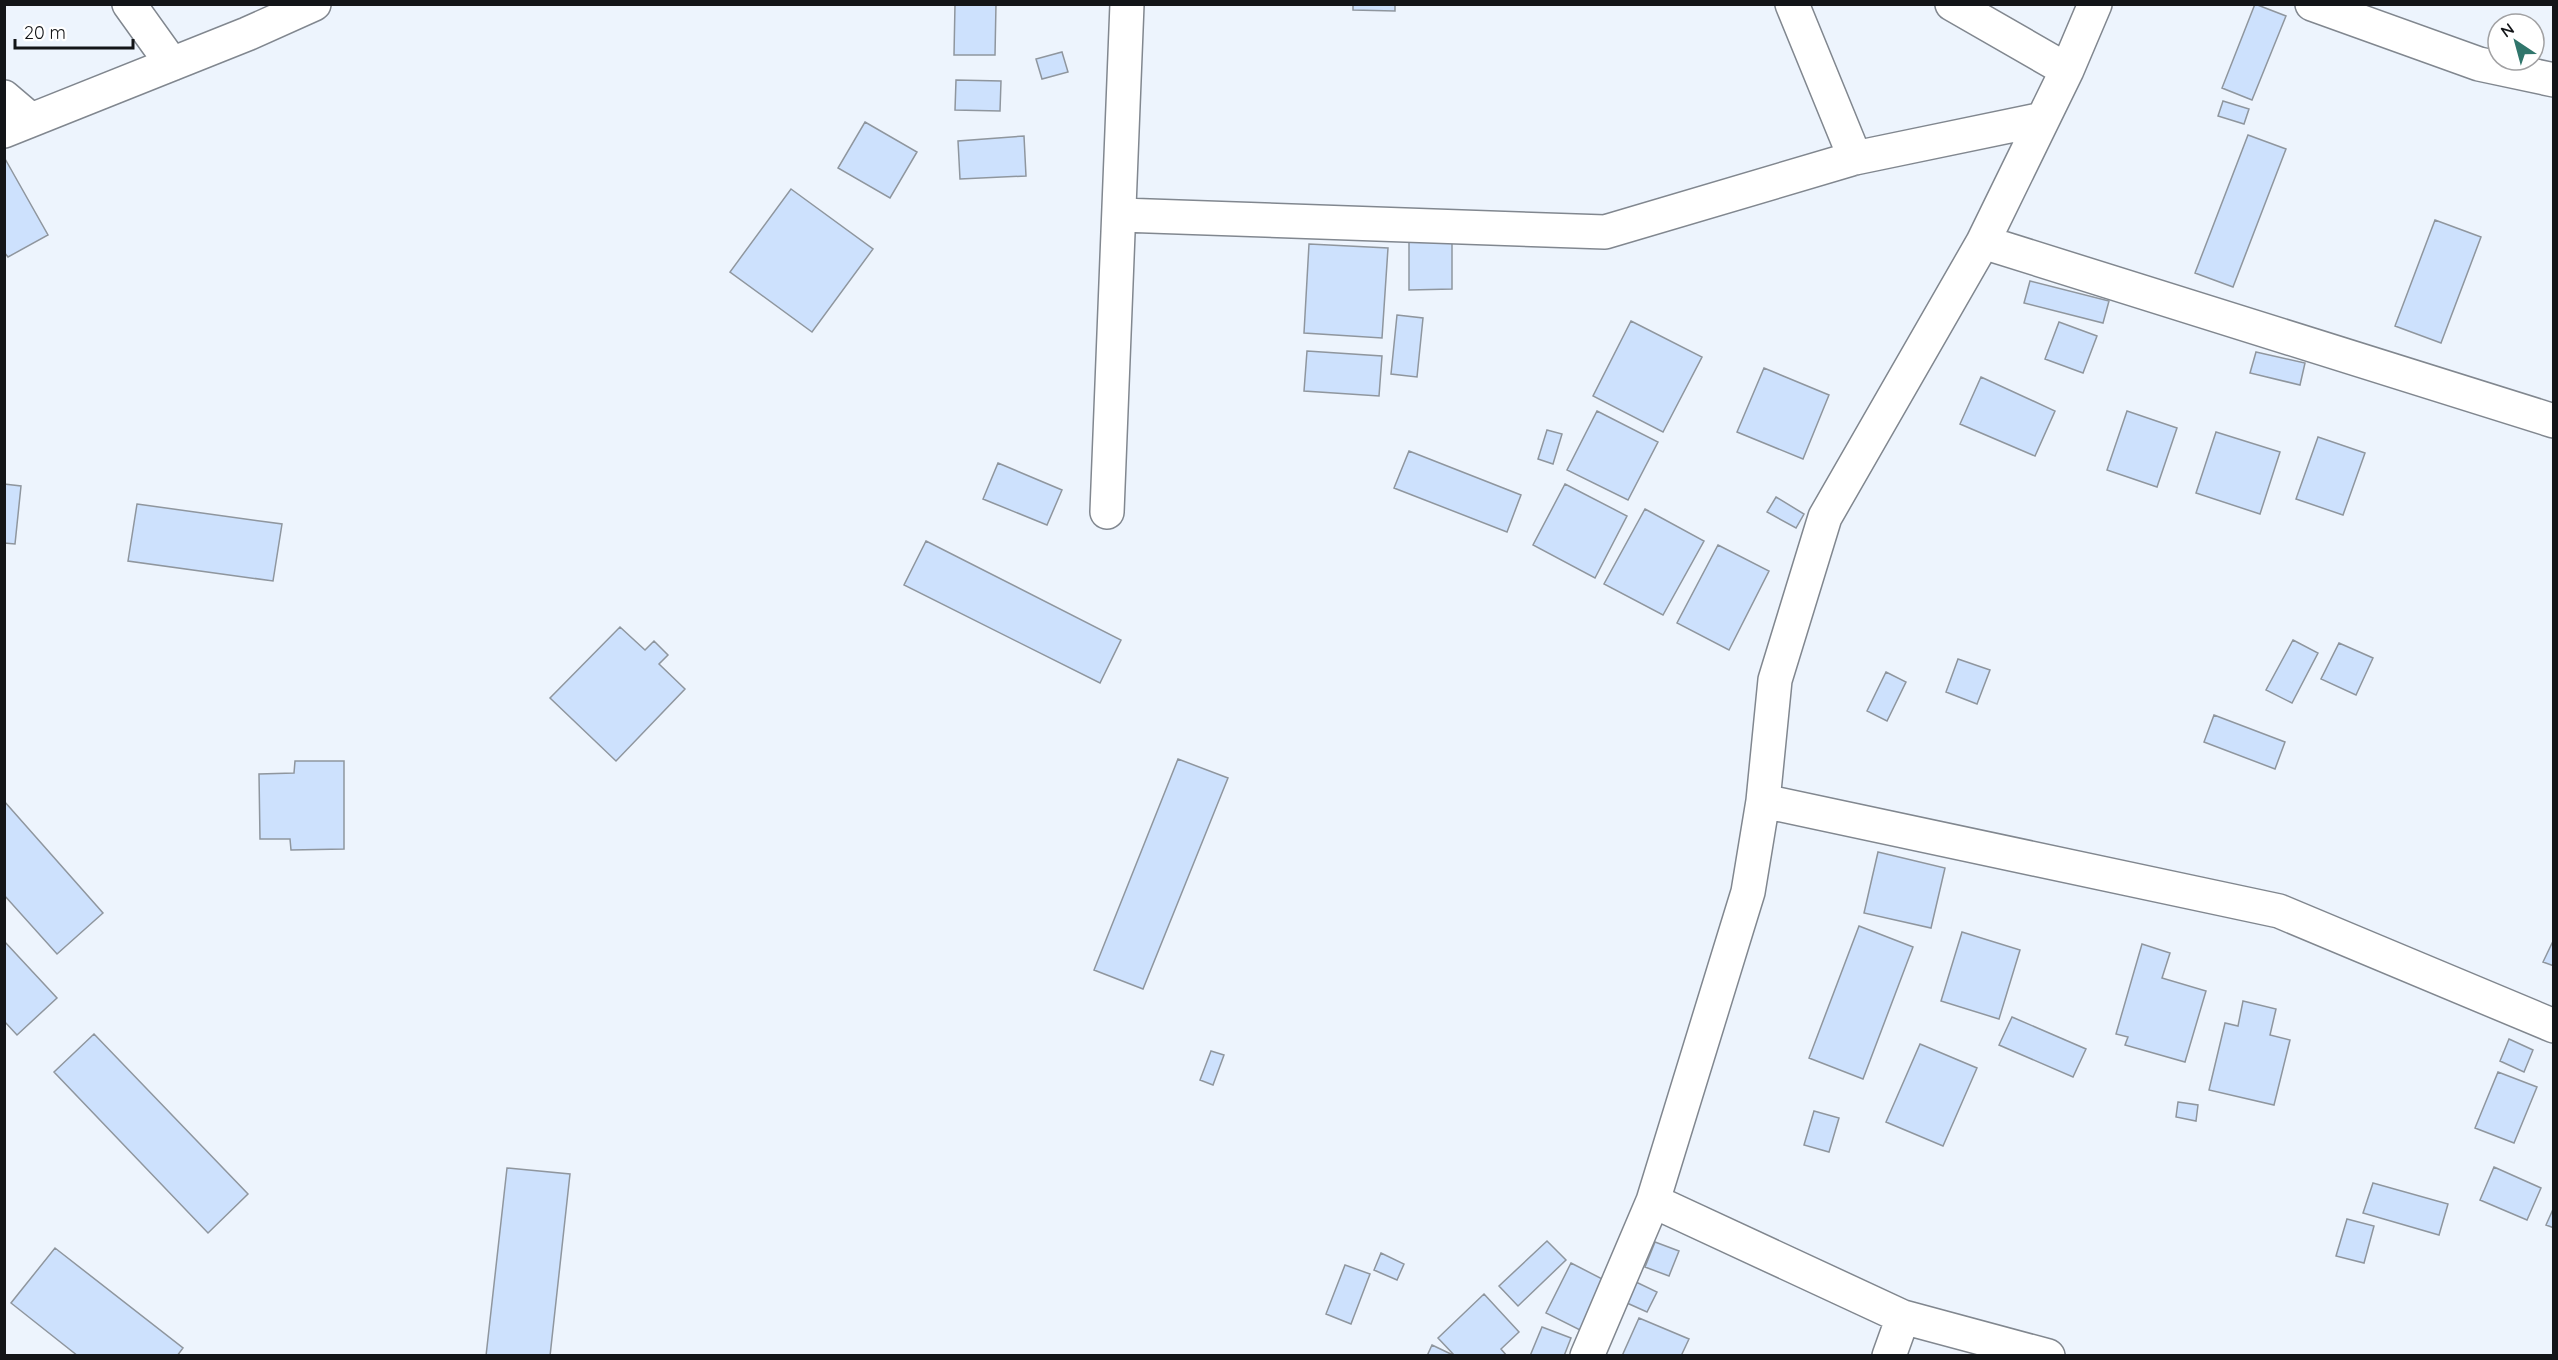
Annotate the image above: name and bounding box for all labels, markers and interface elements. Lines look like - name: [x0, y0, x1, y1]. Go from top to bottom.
- scale bar: [15, 12, 134, 50]
- north arrow: [2486, 12, 2546, 72]
- text: N: [2497, 18, 2518, 41]
- text: 20 m: [24, 21, 66, 44]

